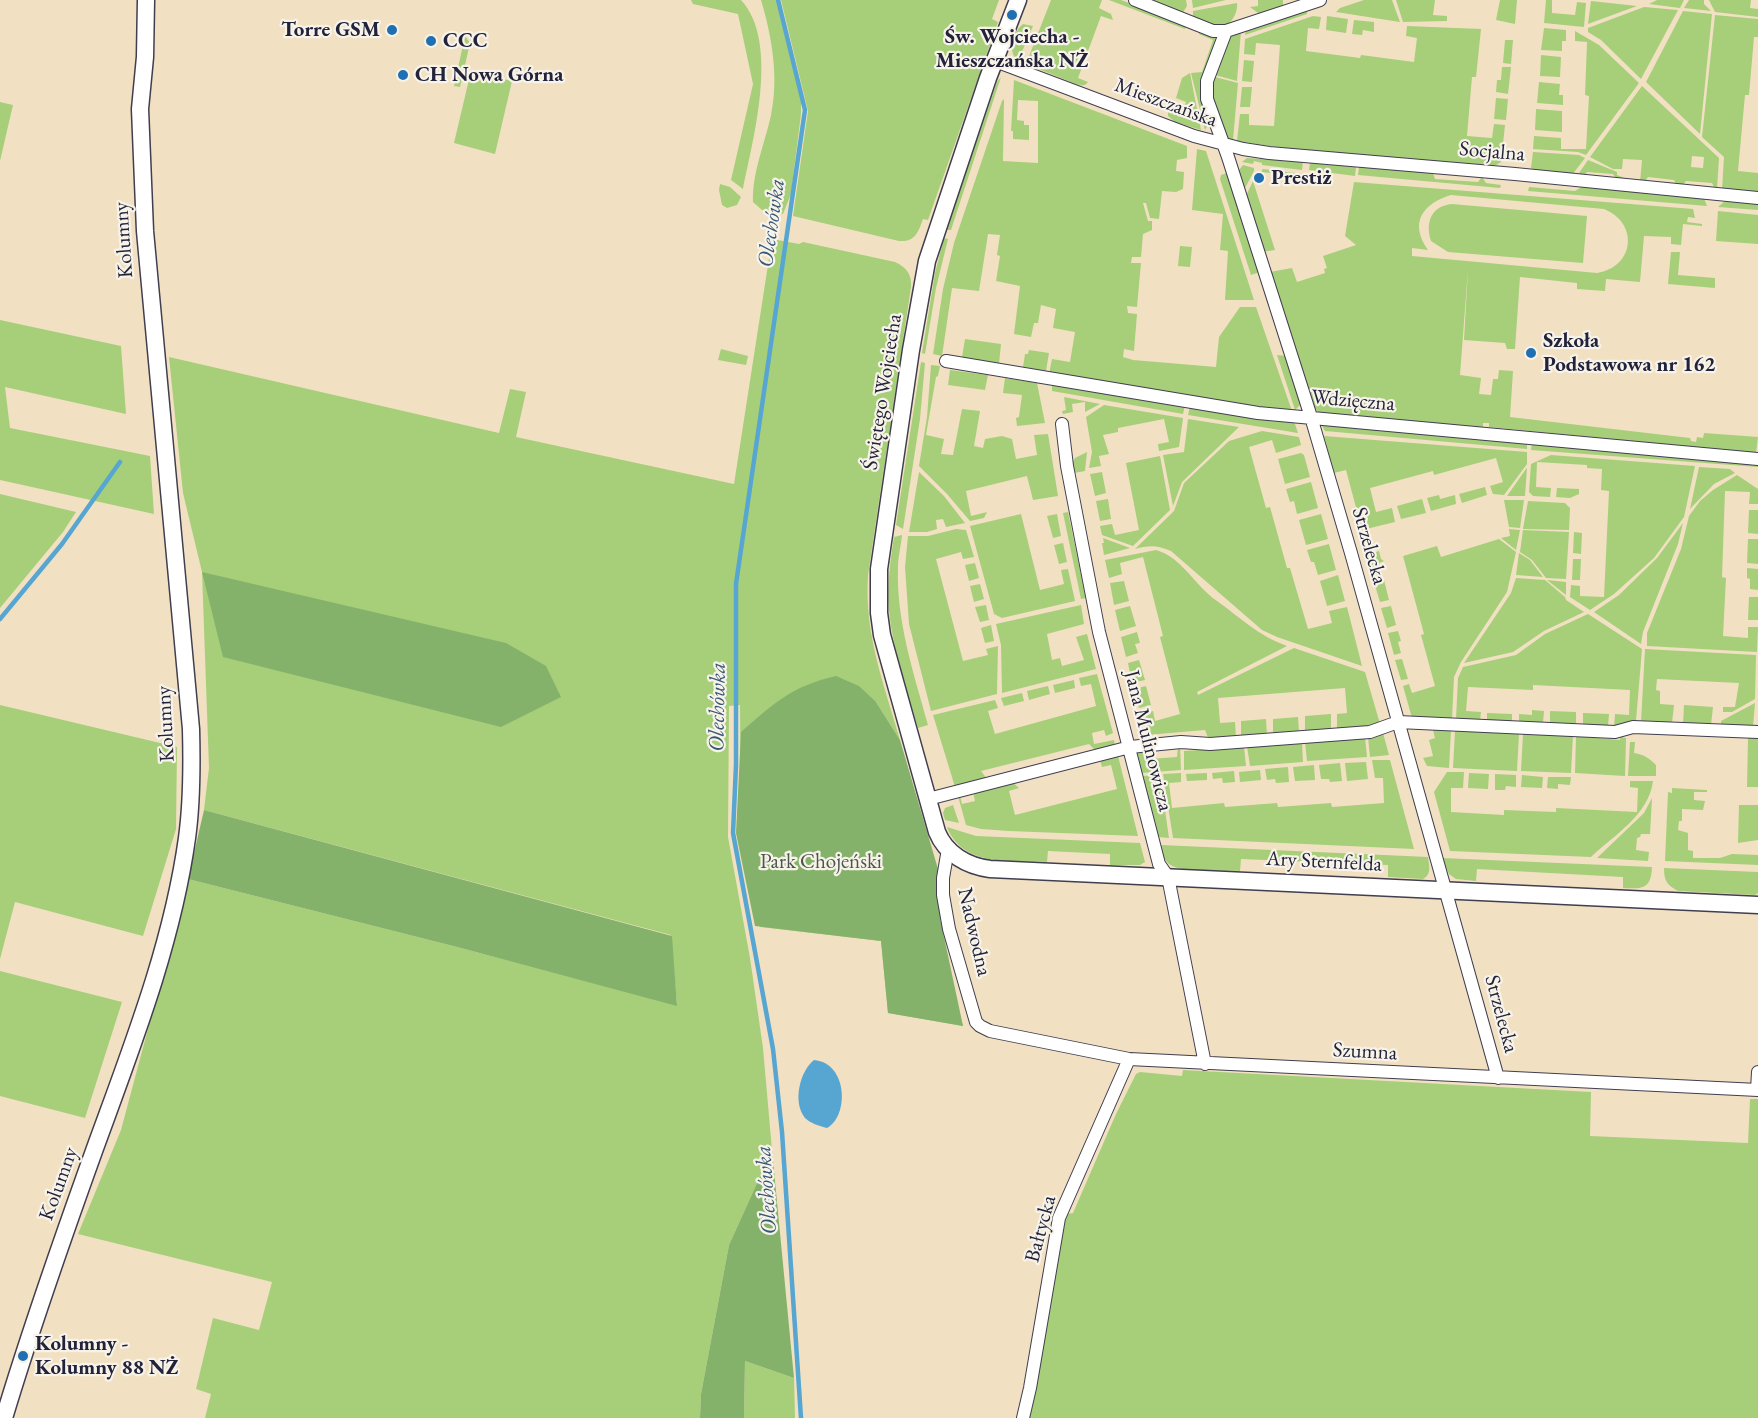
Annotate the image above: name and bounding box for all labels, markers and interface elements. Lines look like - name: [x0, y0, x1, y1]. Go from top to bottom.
- marker: Św. Wojciecha - Mieszczańska NŻ: [1005, 8, 1019, 22]
- place label: Torre GSM: [281, 17, 380, 43]
- marker: Torre GSM: [385, 23, 399, 37]
- place label: Św. Wojciecha - Mieszczańska NŻ: [936, 24, 1088, 74]
- place label: CCC: [443, 28, 488, 54]
- marker: CCC: [424, 34, 438, 48]
- place label: CH Nowa Górna: [415, 62, 563, 88]
- marker: CH Nowa Górna: [396, 68, 410, 82]
- street label: Mieszczańska: [1111, 73, 1221, 133]
- street label: Socjalna: [1458, 137, 1526, 167]
- place label: Prestiż: [1271, 165, 1332, 191]
- marker: Prestiż: [1252, 171, 1266, 185]
- water label: Olechówka: [753, 177, 791, 269]
- street label: Kolumny: [109, 201, 139, 279]
- street label: Świętego Wojciecha: [858, 312, 908, 472]
- place label: Szkoła Podstawowa nr 162: [1543, 328, 1715, 378]
- marker: Szkoła Podstawowa nr 162: [1524, 346, 1538, 360]
- street label: Wdzięczna: [1310, 385, 1396, 417]
- street label: Strzelecka: [1346, 504, 1392, 588]
- water label: Olechówka: [704, 662, 732, 752]
- street label: Jana Mulinowicza: [1118, 668, 1178, 814]
- street label: Kolumny: [151, 685, 181, 763]
- street label: Ary Sternfelda: [1265, 846, 1383, 878]
- park label: Park Chojeński: [760, 849, 882, 875]
- street label: Nadwodna: [952, 885, 996, 979]
- street label: Strzelecka: [1479, 972, 1523, 1056]
- street label: Szumna: [1332, 1038, 1398, 1066]
- street label: Kolumny: [34, 1144, 84, 1224]
- water label: Olechówka: [751, 1145, 783, 1235]
- street label: Bałtycka: [1020, 1193, 1062, 1265]
- place label: Kolumny - Kolumny 88 NŻ: [35, 1331, 178, 1381]
- marker: Kolumny - Kolumny 88 NŻ: [16, 1349, 30, 1363]

